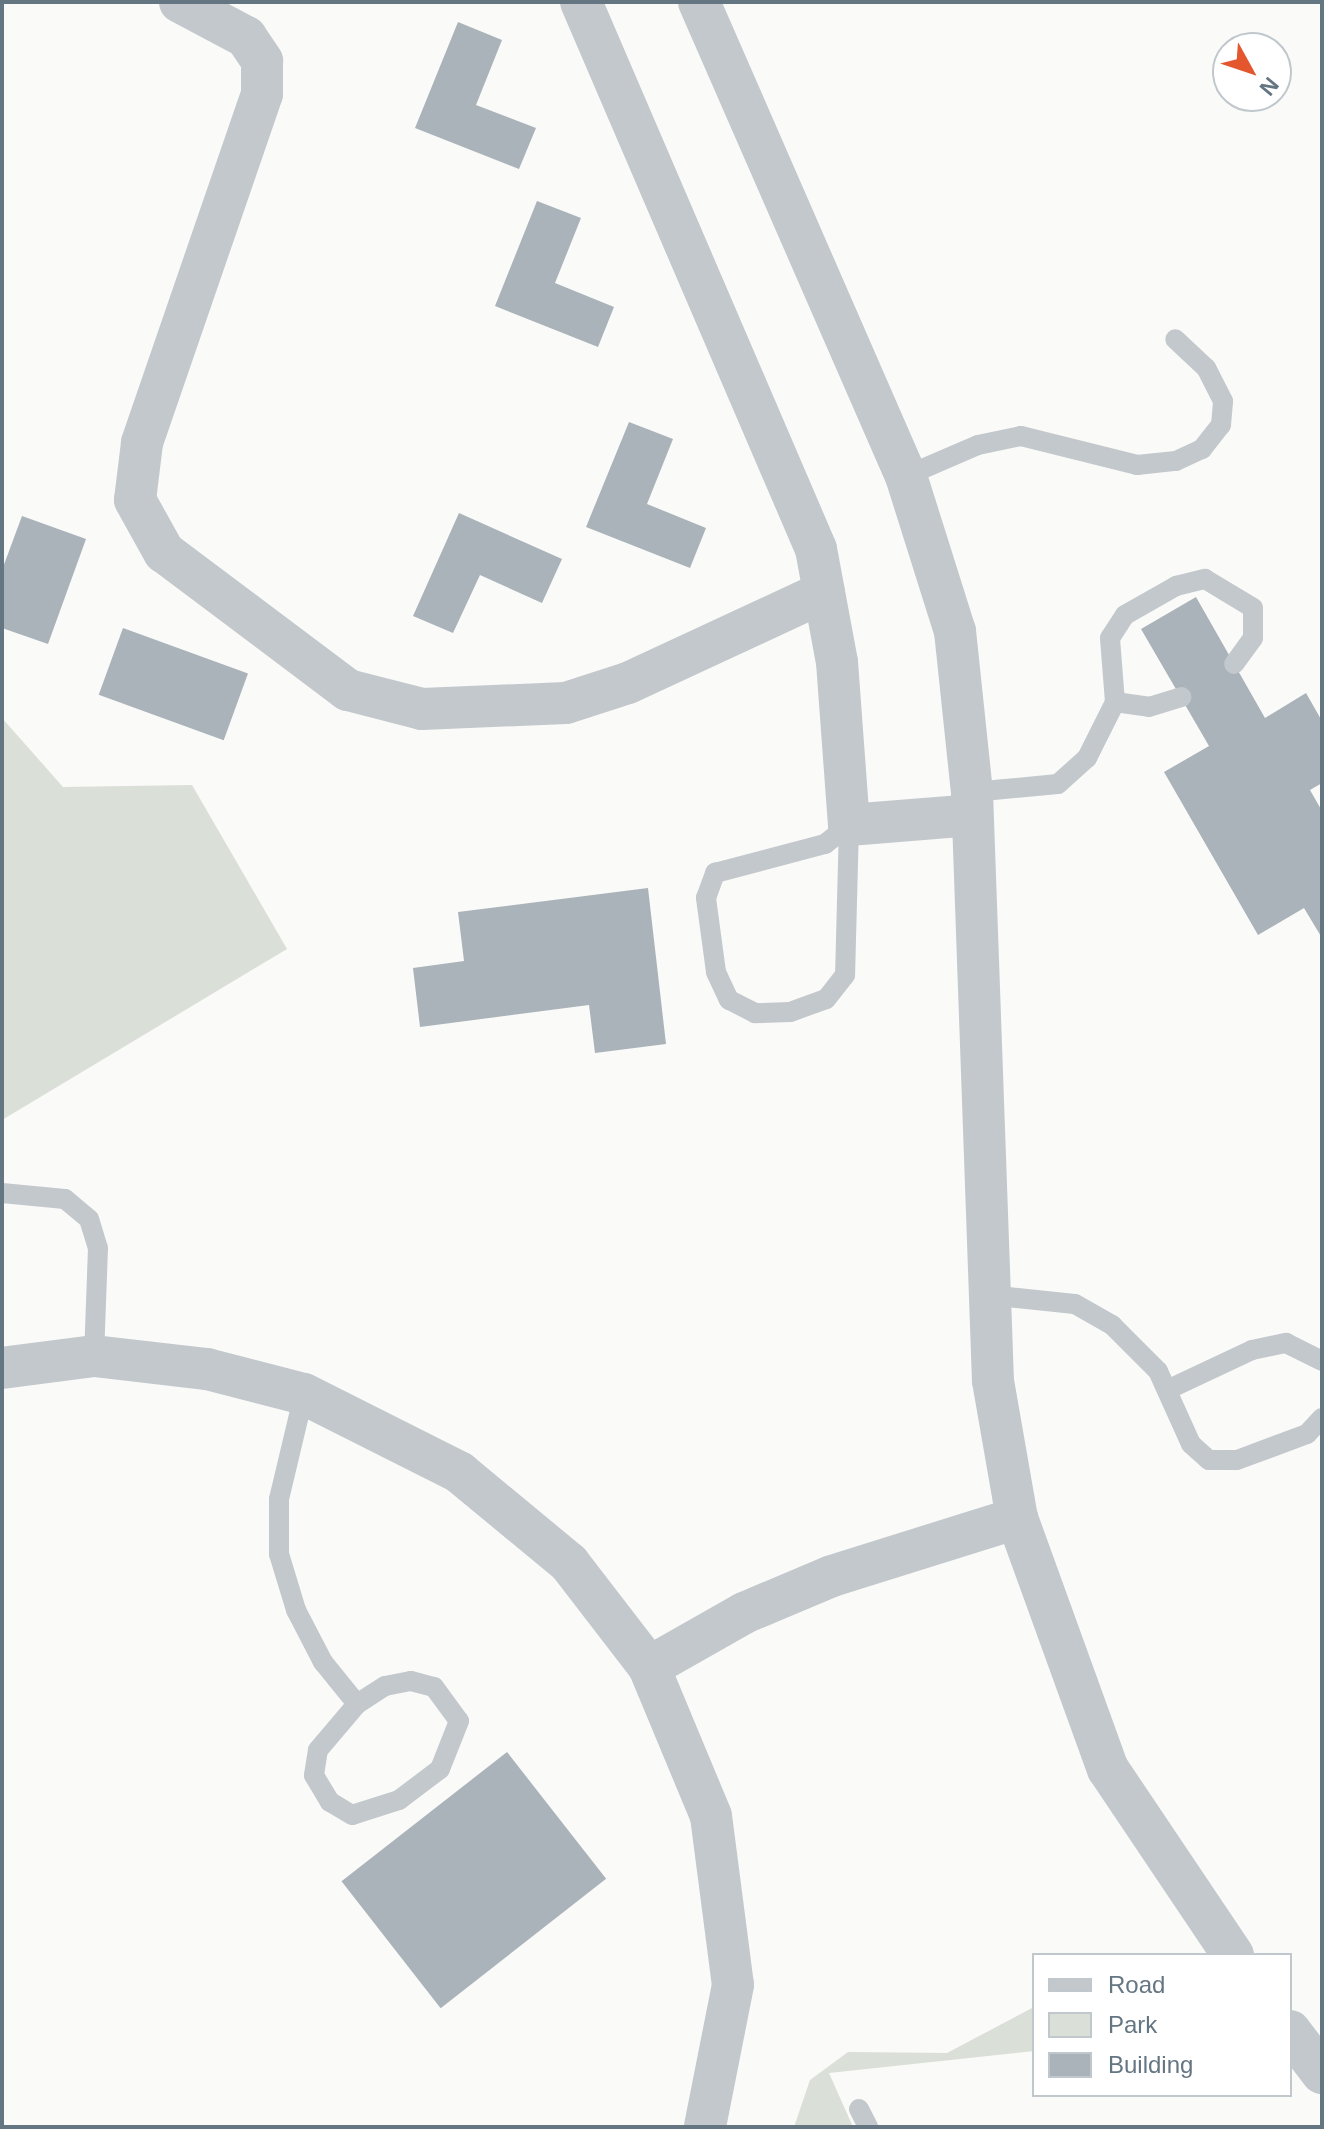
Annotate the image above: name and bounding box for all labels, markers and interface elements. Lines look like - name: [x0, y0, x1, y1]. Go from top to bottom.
- north arrow: [1212, 32, 1292, 112]
- text: N: [1255, 72, 1284, 101]
- legend: [1032, 1953, 1292, 2097]
- text: Road: [1108, 1971, 1165, 1998]
- text: Park: [1108, 2011, 1157, 2038]
- text: Building: [1108, 2051, 1193, 2078]

